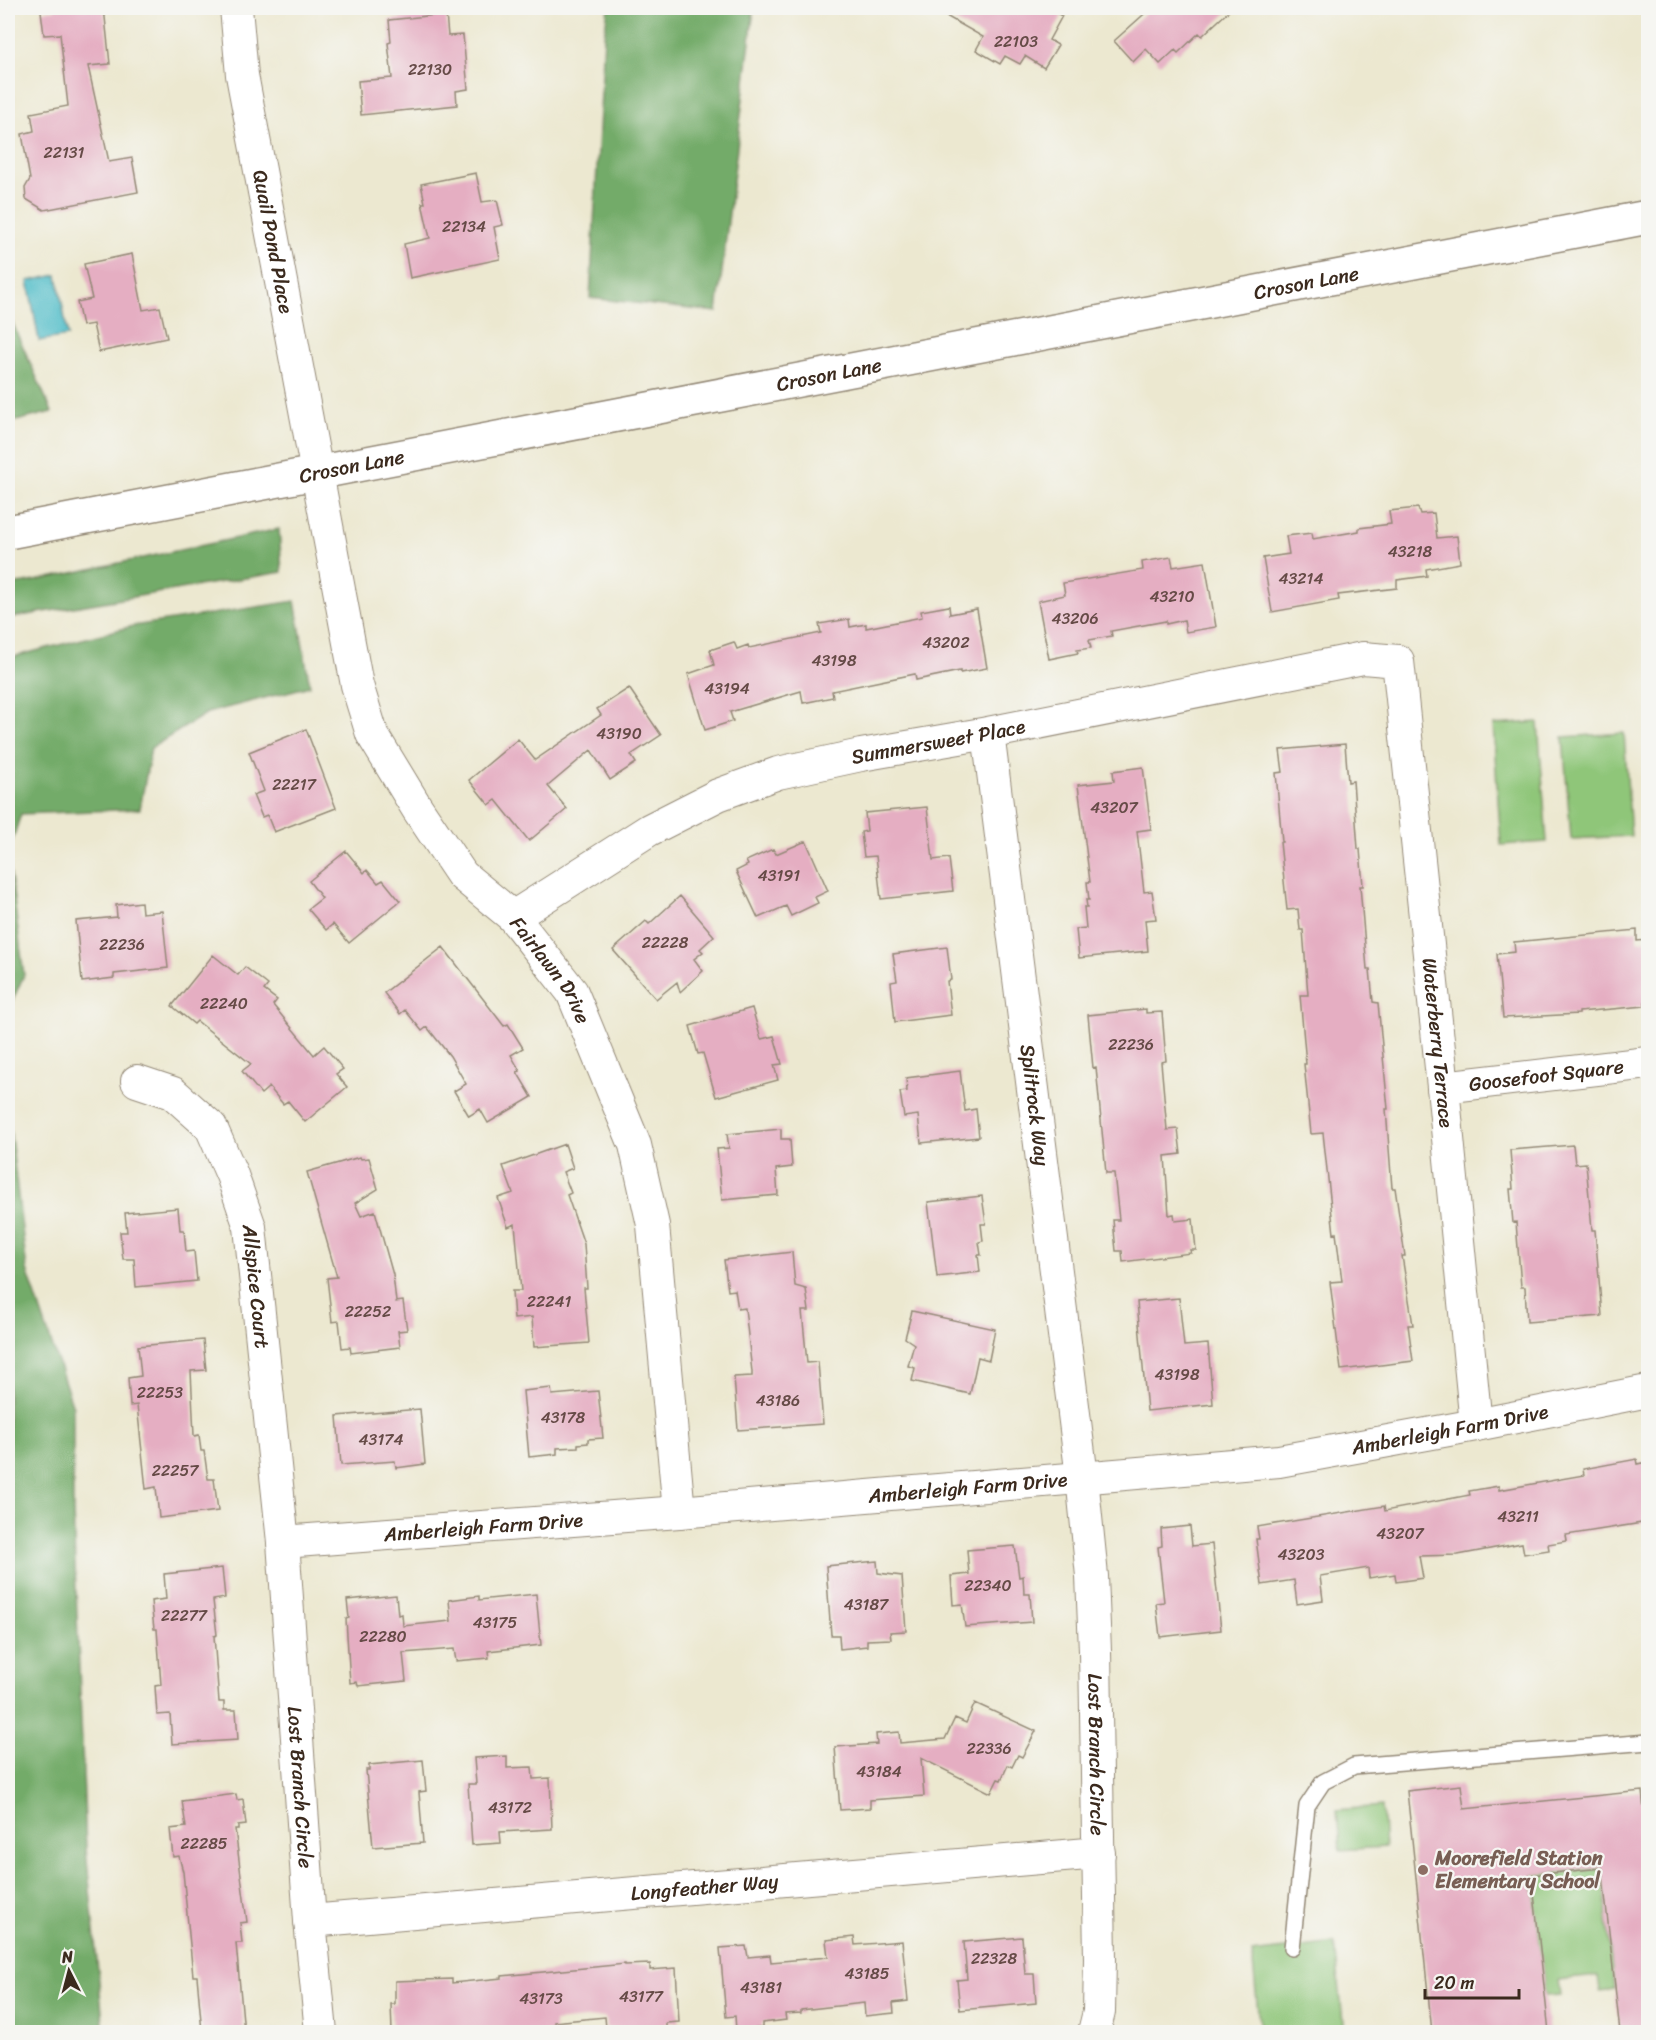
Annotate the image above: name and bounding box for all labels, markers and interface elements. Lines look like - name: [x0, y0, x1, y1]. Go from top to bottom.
- house number: 22103: [994, 27, 1038, 56]
- house number: 22130: [408, 55, 452, 84]
- house number: 22131: [44, 138, 85, 167]
- street label: Quail Pond Place: [243, 167, 304, 317]
- house number: 22134: [442, 212, 486, 241]
- street label: Croson Lane: [1251, 255, 1362, 310]
- street label: Croson Lane: [773, 347, 885, 402]
- street label: Croson Lane: [296, 439, 407, 493]
- house number: 43218: [1388, 537, 1433, 566]
- house number: 43214: [1279, 564, 1323, 593]
- house number: 43210: [1150, 582, 1195, 611]
- house number: 43206: [1051, 604, 1099, 633]
- house number: 43202: [922, 628, 970, 657]
- house number: 43198: [811, 646, 857, 675]
- house number: 43194: [704, 674, 750, 703]
- street label: Summersweet Place: [848, 708, 1029, 774]
- house number: 43190: [596, 719, 642, 748]
- house number: 22217: [272, 770, 317, 799]
- house number: 43207: [1090, 793, 1138, 822]
- house number: 43191: [758, 861, 800, 890]
- street label: Fairlawn Drive: [501, 908, 601, 1029]
- house number: 22228: [642, 928, 689, 957]
- house number: 22236: [99, 930, 145, 959]
- street label: Waterberry Terrace: [1412, 956, 1464, 1130]
- house number: 22240: [200, 989, 248, 1018]
- house number: 22236: [1108, 1030, 1154, 1059]
- street label: Splitrock Way: [1010, 1042, 1060, 1169]
- street label: Goosefoot Square: [1467, 1048, 1626, 1101]
- street label: Allspice Court: [232, 1222, 280, 1350]
- house number: 22241: [527, 1287, 571, 1316]
- house number: 22252: [345, 1297, 391, 1326]
- house number: 43198: [1154, 1360, 1200, 1389]
- house number: 22253: [137, 1378, 183, 1407]
- house number: 43186: [756, 1386, 800, 1415]
- street label: Amberleigh Farm Drive: [1348, 1394, 1551, 1465]
- house number: 43178: [541, 1403, 586, 1432]
- house number: 43174: [359, 1425, 403, 1454]
- house number: 22257: [152, 1456, 199, 1485]
- street label: Amberleigh Farm Drive: [866, 1462, 1069, 1513]
- street label: Amberleigh Farm Drive: [382, 1502, 585, 1552]
- house number: 43211: [1497, 1502, 1539, 1531]
- house number: 43207: [1376, 1519, 1424, 1548]
- house number: 43203: [1278, 1540, 1325, 1569]
- house number: 22340: [964, 1571, 1012, 1600]
- house number: 43187: [844, 1590, 889, 1619]
- house number: 22277: [161, 1601, 208, 1630]
- house number: 43175: [473, 1608, 518, 1637]
- house number: 22280: [359, 1622, 407, 1651]
- street label: Lost Branch Circle: [1078, 1673, 1115, 1836]
- street label: Lost Branch Circle: [277, 1705, 324, 1869]
- house number: 22336: [966, 1734, 1012, 1763]
- house number: 43184: [856, 1757, 902, 1786]
- house number: 43172: [488, 1793, 532, 1822]
- house number: 22285: [180, 1829, 228, 1858]
- place label: Moorefield Station Elementary School: [1434, 1841, 1603, 1899]
- street label: Longfeather Way: [629, 1863, 780, 1911]
- marker: Moorefield Station Elementary School: [1416, 1863, 1430, 1877]
- north arrow: [39, 1941, 99, 2001]
- text: N: [59, 1941, 75, 1972]
- house number: 22328: [971, 1944, 1017, 1973]
- house number: 43185: [844, 1959, 890, 1988]
- scale bar: [1425, 1962, 1520, 2000]
- text: 20 m: [1434, 1967, 1474, 1999]
- house number: 43181: [740, 1973, 782, 2002]
- house number: 43177: [619, 1982, 664, 2011]
- house number: 43173: [519, 1984, 563, 2013]

